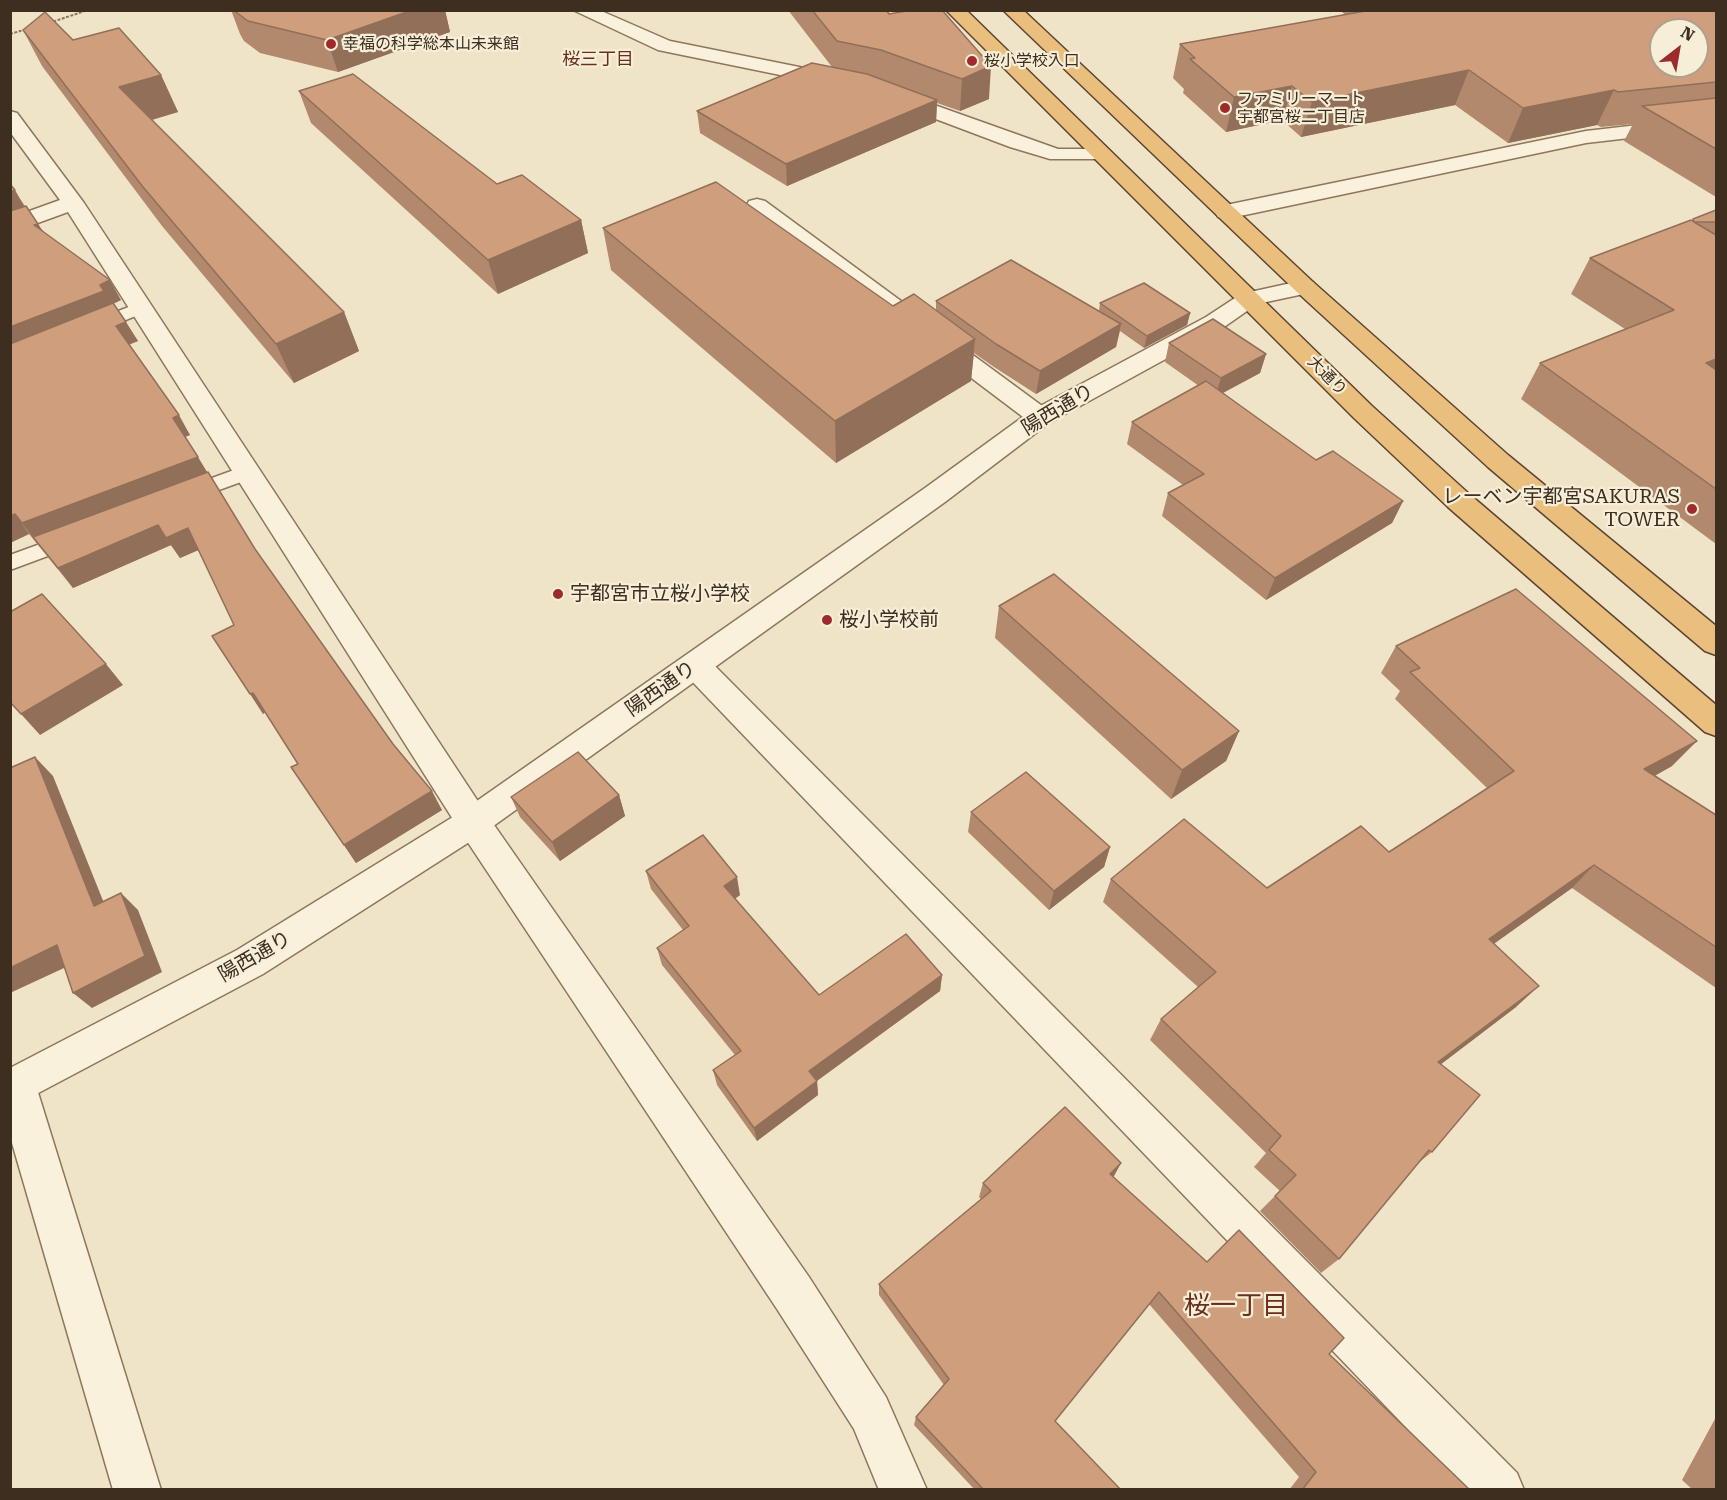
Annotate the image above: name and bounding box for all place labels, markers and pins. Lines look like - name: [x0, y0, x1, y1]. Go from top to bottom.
- place label: 幸福の科学総本山未来館: [343, 34, 519, 54]
- marker: 幸福の科学総本山未来館: [324, 37, 338, 51]
- place label: 桜小学校入口: [984, 51, 1080, 71]
- marker: 桜小学校入口: [965, 54, 979, 68]
- place label: ファミリーマート 宇都宮桜二丁目店: [1237, 89, 1365, 127]
- marker: ファミリーマート 宇都宮桜二丁目店: [1218, 101, 1232, 115]
- place label: レーベン宇都宮SAKURAS TOWER: [1442, 485, 1680, 532]
- marker: レーベン宇都宮SAKURAS TOWER: [1685, 502, 1699, 516]
- place label: 宇都宮市立桜小学校: [570, 582, 750, 606]
- marker: 宇都宮市立桜小学校: [551, 587, 565, 601]
- place label: 桜小学校前: [839, 608, 939, 632]
- marker: 桜小学校前: [820, 613, 834, 627]

